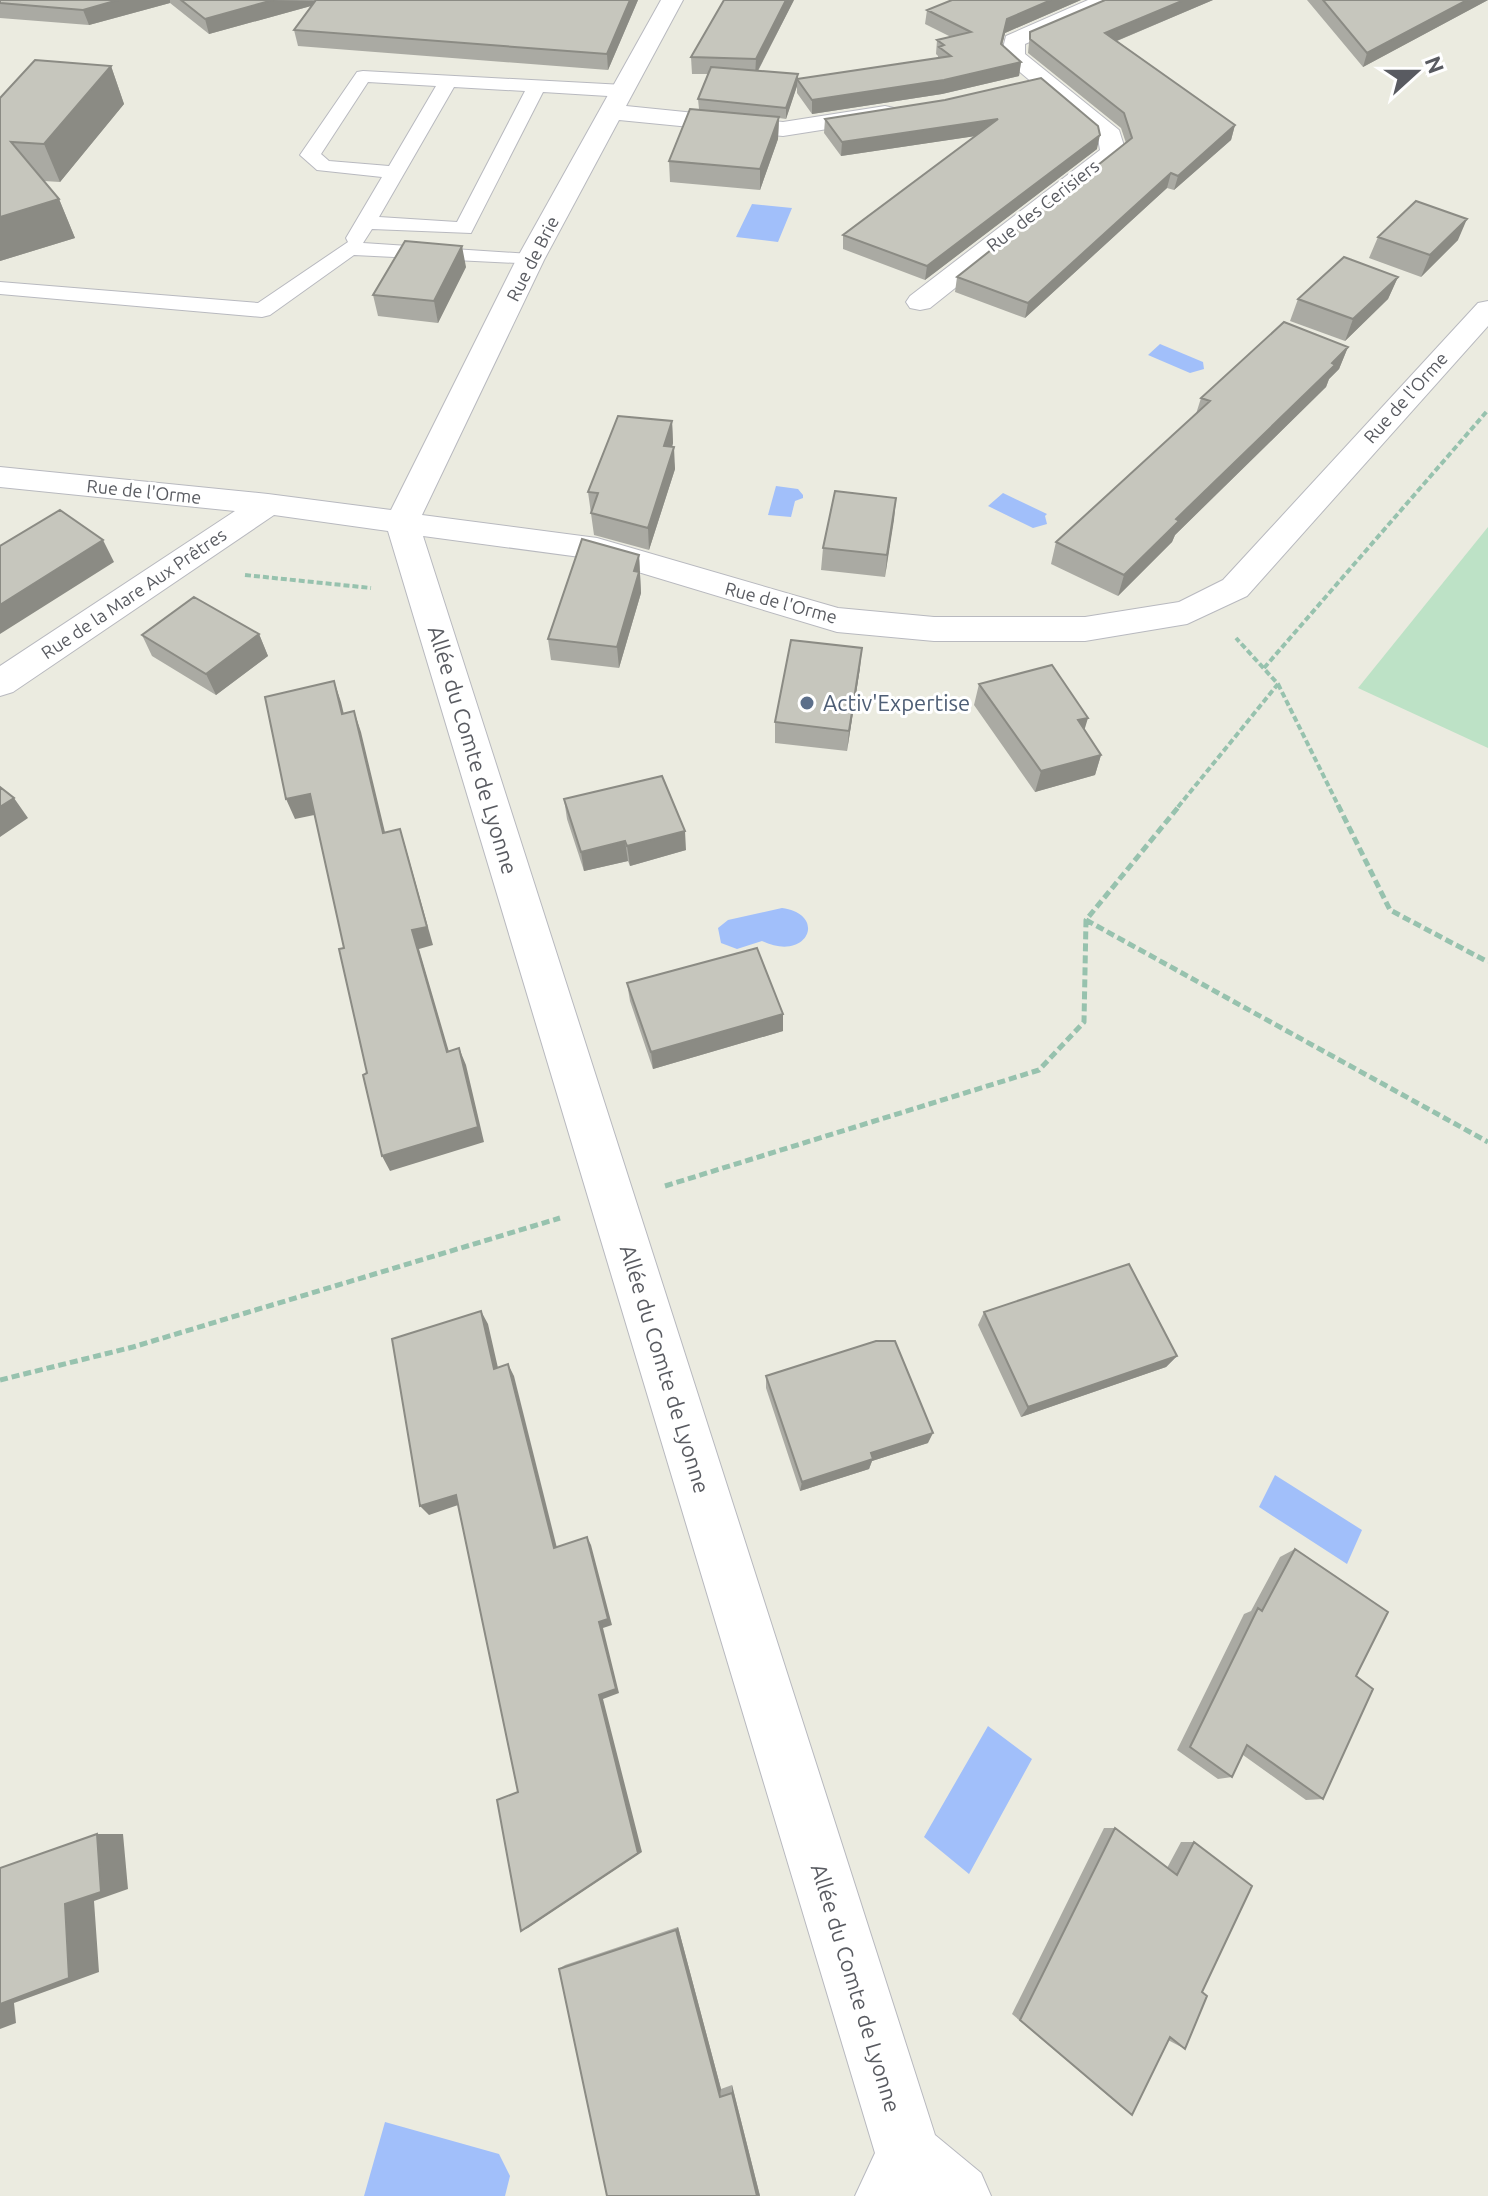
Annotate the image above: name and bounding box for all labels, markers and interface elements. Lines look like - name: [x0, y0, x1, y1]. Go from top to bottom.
- north arrow: [1376, 32, 1456, 112]
- text: N: [1421, 53, 1450, 77]
- street label: Rue des Cerisiers: [982, 155, 1103, 255]
- street label: Rue de Brie: [502, 213, 562, 304]
- street label: Rue de l'Orme: [1359, 348, 1451, 447]
- street label: Rue de l'Orme: [86, 475, 202, 507]
- street label: Rue de la Mare Aux Prêtres: [37, 524, 230, 663]
- street label: Rue de l'Orme: [723, 577, 840, 627]
- street label: Allée du Comte de Lyonne: [424, 623, 523, 877]
- place label: Activ'Expertise: [823, 690, 970, 715]
- marker: Activ'Expertise: [798, 694, 816, 712]
- street label: Allée du Comte de Lyonne: [616, 1242, 715, 1496]
- street label: Allée du Comte de Lyonne: [807, 1861, 906, 2115]

